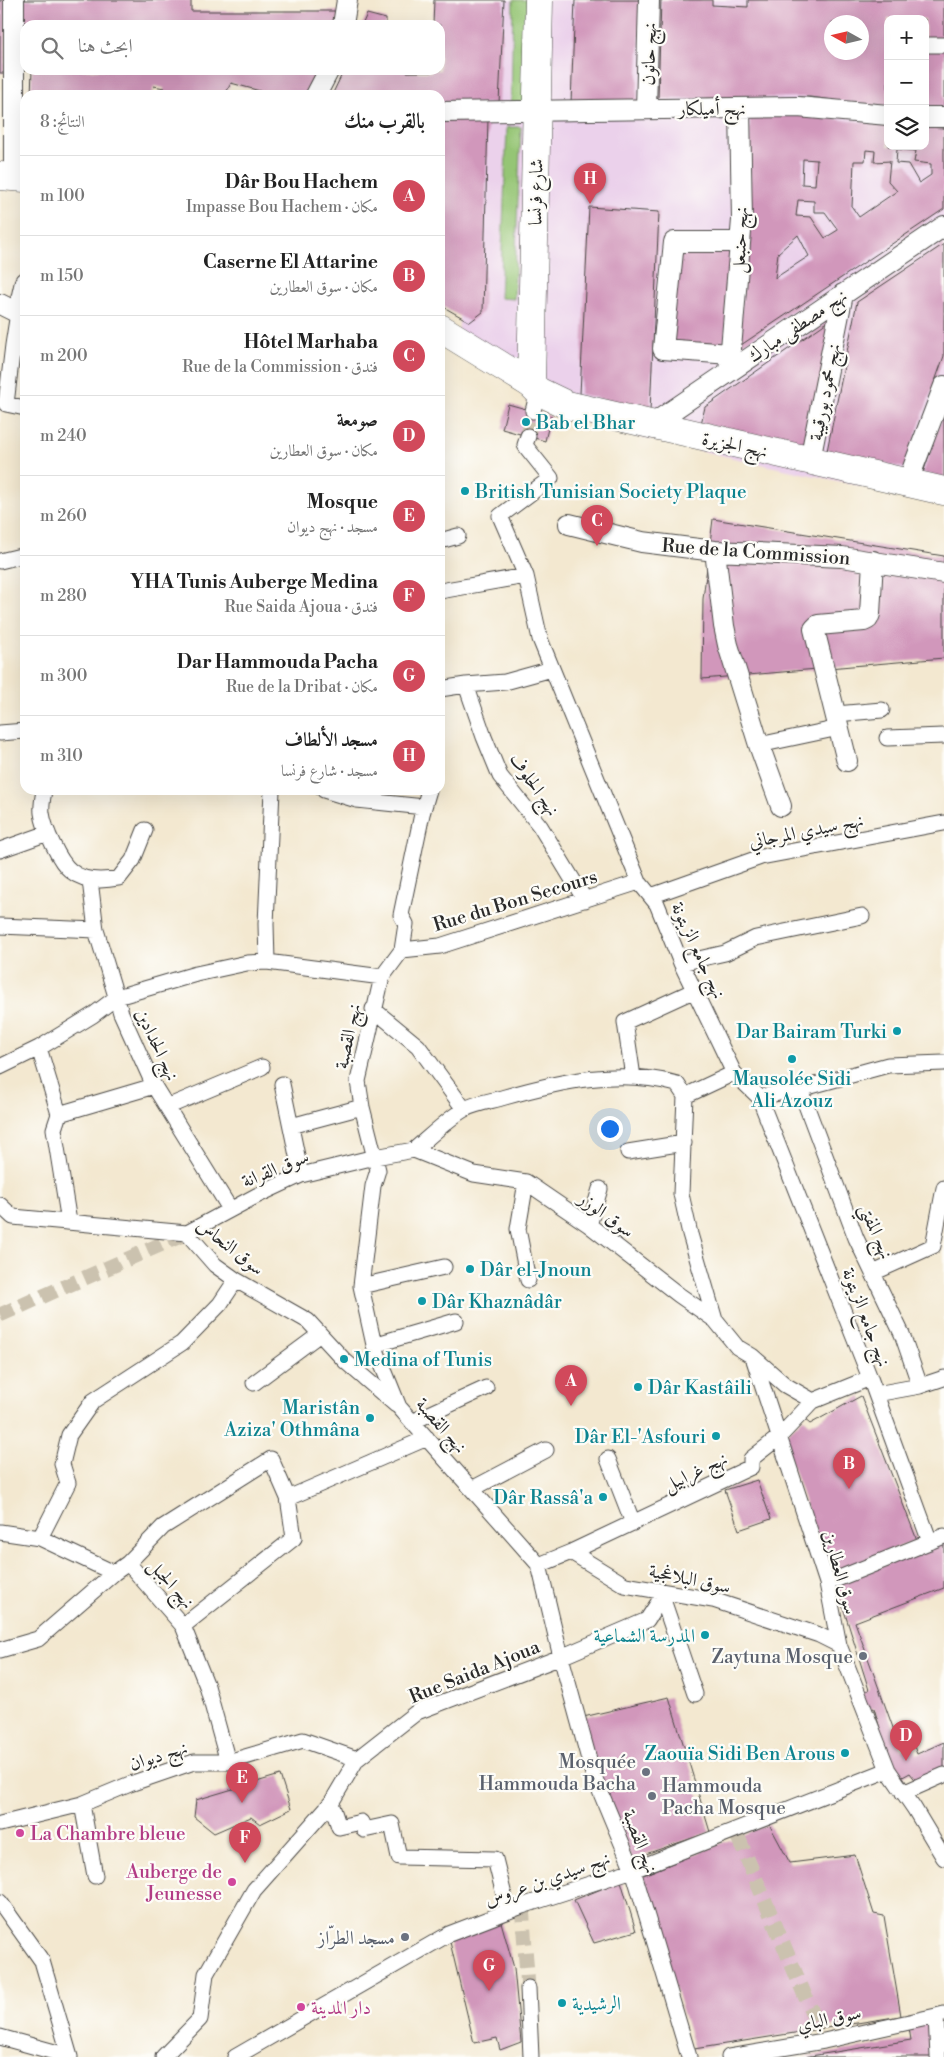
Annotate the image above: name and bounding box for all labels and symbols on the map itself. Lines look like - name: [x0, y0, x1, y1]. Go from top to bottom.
- north arrow: [824, 15, 869, 60]
- street label: نهج حانون: [636, 22, 667, 86]
- street label: نهج أميلكار: [676, 96, 746, 126]
- street label: شارع فرنسا: [523, 158, 552, 226]
- pin: H: [574, 163, 606, 204]
- street label: نهج حنبعل: [726, 206, 759, 274]
- street label: نهج مصطفى مبارك: [743, 284, 855, 372]
- street label: نهج محمود بورقيبة: [804, 341, 851, 444]
- place label: Bab el Bhar: [535, 411, 635, 435]
- marker: Bab el Bhar: [520, 416, 532, 428]
- street label: نهج الجزيرة: [699, 426, 770, 469]
- place label: British Tunisian Society Plaque: [474, 480, 747, 504]
- marker: British Tunisian Society Plaque: [459, 485, 471, 497]
- pin: C: [581, 505, 613, 546]
- street label: Rue de la Commission: [661, 533, 851, 571]
- street label: نهج الحلوف: [500, 748, 565, 824]
- street label: نهج سيدي المرجاني: [747, 808, 866, 859]
- street label: Rue du Bon Secours: [430, 865, 600, 937]
- street label: نهج جامع الزيتونة: [661, 898, 731, 1005]
- street label: نهج القصبة: [329, 1001, 372, 1072]
- street label: نهج الحدادين: [125, 1004, 184, 1087]
- place label: Dar Bairam Turki: [736, 1020, 887, 1044]
- marker: Dar Bairam Turki: [891, 1025, 903, 1037]
- marker: Mausolée Sidi Ali Azouz: [786, 1053, 798, 1065]
- place label: Mausolée Sidi Ali Azouz: [732, 1067, 852, 1113]
- your location: [597, 1116, 623, 1142]
- street label: سوق القرانة: [238, 1145, 313, 1193]
- street label: سوق الوزر: [572, 1185, 639, 1243]
- street label: نهج المفتي: [848, 1200, 898, 1265]
- street label: سوق النحاس: [192, 1213, 269, 1281]
- place label: Dâr el-Jnoun: [480, 1258, 592, 1282]
- marker: Dâr el-Jnoun: [464, 1263, 476, 1275]
- street label: نهج جامع الزيتونة: [832, 1264, 896, 1372]
- place label: Dâr Khaznâdâr: [432, 1290, 562, 1314]
- marker: Dâr Khaznâdâr: [416, 1295, 428, 1307]
- place label: Medina of Tunis: [354, 1348, 492, 1372]
- marker: Medina of Tunis: [338, 1353, 350, 1365]
- pin: A: [555, 1365, 587, 1406]
- place label: Dâr Kastâili: [648, 1376, 752, 1400]
- marker: Dâr Kastâili: [632, 1381, 644, 1393]
- street label: نهج القصبة: [407, 1393, 472, 1462]
- place label: Maristân Aziza' Othmâna: [223, 1396, 360, 1442]
- marker: Maristân Aziza' Othmâna: [364, 1412, 376, 1424]
- place label: Dâr El-'Asfouri: [575, 1425, 706, 1449]
- marker: Dâr El-'Asfouri: [710, 1430, 722, 1442]
- street label: نهج غرابيل: [659, 1447, 734, 1502]
- pin: B: [833, 1448, 865, 1489]
- place label: Dâr Rassâ'a: [493, 1486, 593, 1510]
- marker: Dâr Rassâ'a: [597, 1491, 609, 1503]
- street label: سوق العطارين: [817, 1528, 863, 1617]
- street label: نهج الجبل: [139, 1553, 200, 1617]
- street label: سوق البلاغجية: [647, 1559, 733, 1599]
- place label: المدرسة الشماعية: [593, 1624, 695, 1648]
- marker: المدرسة الشماعية: [699, 1629, 711, 1641]
- street label: Rue Saida Ajoua: [405, 1635, 544, 1709]
- place label: Zaytuna Mosque: [712, 1645, 853, 1669]
- marker: Zaytuna Mosque: [857, 1650, 869, 1662]
- pin: D: [890, 1720, 922, 1761]
- street label: نهج ديوان: [126, 1736, 192, 1781]
- place label: Zaouïa Sidi Ben Arous: [645, 1742, 835, 1766]
- marker: Zaouïa Sidi Ben Arous: [839, 1747, 851, 1759]
- place label: Mosquée Hammouda Bacha: [479, 1750, 636, 1796]
- pin: E: [226, 1762, 258, 1803]
- marker: Mosquée Hammouda Bacha: [640, 1766, 652, 1778]
- place label: Hammouda Pacha Mosque: [662, 1774, 786, 1820]
- marker: Hammouda Pacha Mosque: [646, 1790, 658, 1802]
- street label: نهج القصبة: [612, 1806, 663, 1878]
- place label: La Chambre bleue: [30, 1822, 186, 1846]
- pin: F: [229, 1822, 261, 1863]
- marker: La Chambre bleue: [14, 1827, 26, 1839]
- street label: نهج سيدي بن عروس: [481, 1846, 615, 1916]
- place label: Auberge de Jeunesse: [125, 1860, 222, 1906]
- marker: Auberge de Jeunesse: [226, 1876, 238, 1888]
- place label: مسجد الطرّاز: [316, 1925, 395, 1950]
- marker: مسجد الطرّاز: [399, 1931, 411, 1943]
- pin: G: [473, 1950, 505, 1991]
- place label: الرشيدية: [572, 1992, 621, 2016]
- place label: دار المدينة: [311, 1996, 371, 2020]
- marker: الرشيدية: [556, 1997, 568, 2009]
- street label: سوق الباي: [795, 2000, 864, 2040]
- marker: دار المدينة: [295, 2001, 307, 2013]

